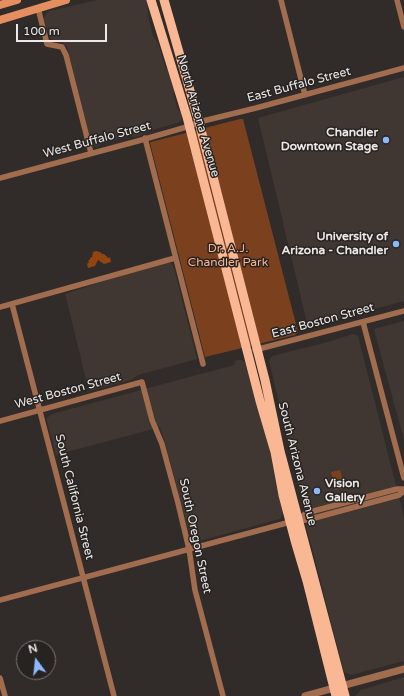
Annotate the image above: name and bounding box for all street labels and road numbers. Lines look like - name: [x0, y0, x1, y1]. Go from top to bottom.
- street label: North Arizona Avenue: [174, 53, 222, 179]
- street label: East Buffalo Street: [246, 64, 352, 106]
- street label: West Buffalo Street: [42, 119, 152, 161]
- street label: East Boston Street: [270, 300, 376, 342]
- street label: West Boston Street: [13, 370, 123, 412]
- street label: South Arizona Avenue: [275, 401, 319, 527]
- street label: South California Street: [51, 433, 97, 561]
- street label: South Oregon Street: [176, 477, 214, 595]

